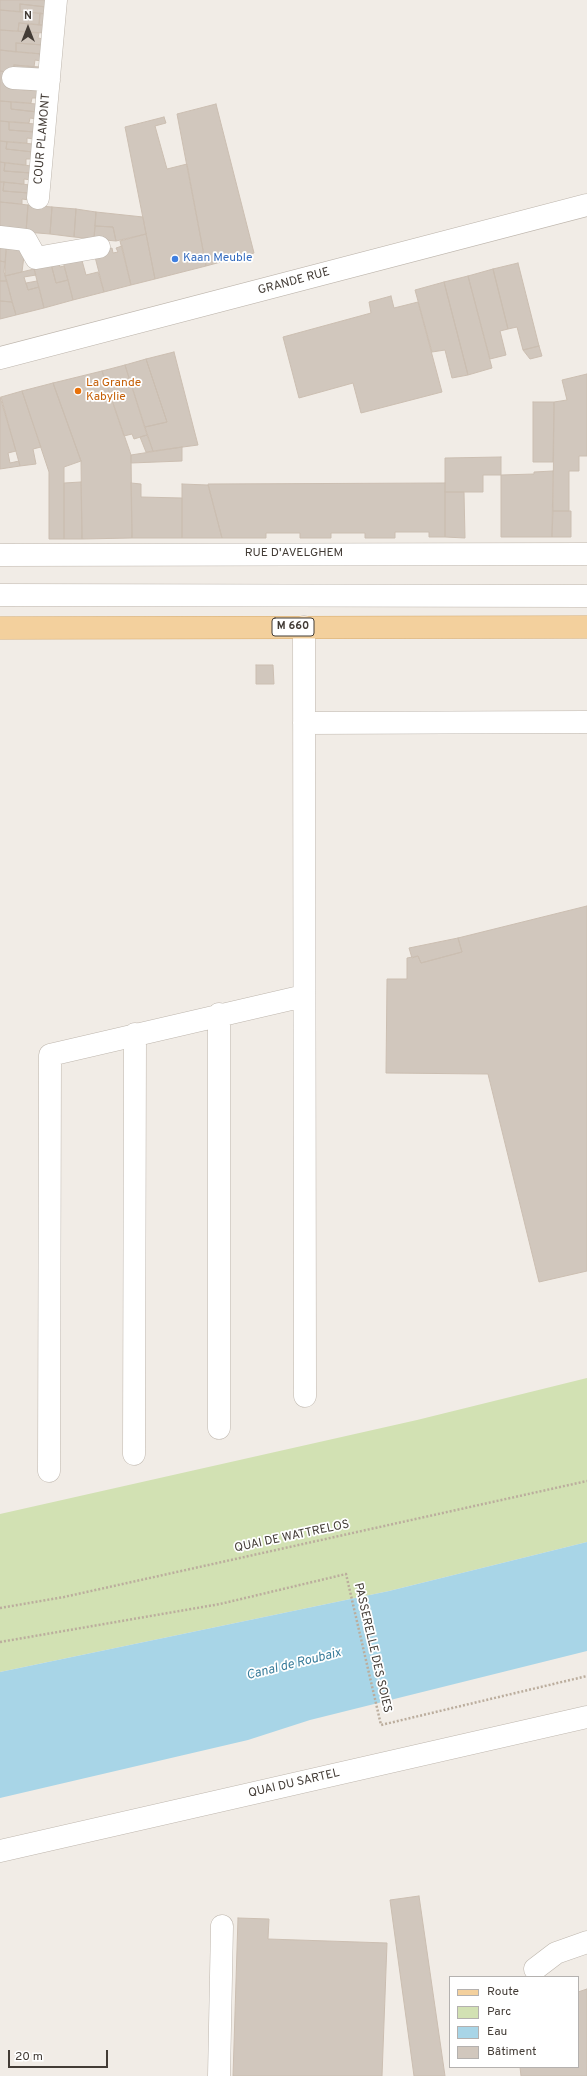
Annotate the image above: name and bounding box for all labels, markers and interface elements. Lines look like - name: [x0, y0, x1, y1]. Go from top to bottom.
- north arrow: [8, 8, 48, 48]
- text: N: [24, 9, 32, 23]
- street label: COUR PLAMONT: [32, 93, 54, 185]
- place label: Kaan Meuble: [183, 252, 252, 266]
- marker: Kaan Meuble: [170, 254, 180, 264]
- street label: GRANDE RUE: [257, 266, 331, 298]
- place label: La Grande Kabylie: [86, 377, 141, 405]
- marker: La Grande Kabylie: [73, 386, 83, 396]
- street label: RUE D'AVELGHEM: [245, 547, 343, 561]
- road number: M 660: [272, 618, 314, 636]
- street label: QUAI DE WATTRELOS: [233, 1518, 351, 1556]
- street label: PASSERELLE DES SOIES: [350, 1582, 394, 1714]
- water label: Canal de Roubaix: [245, 1646, 343, 1684]
- street label: QUAI DU SARTEL: [247, 1767, 341, 1801]
- legend: [449, 1976, 579, 2068]
- text: Route: [487, 1984, 519, 2000]
- text: Parc: [487, 2004, 511, 2020]
- text: Eau: [487, 2024, 507, 2040]
- scale bar: [10, 2042, 110, 2068]
- text: Bâtiment: [487, 2044, 537, 2060]
- text: 20 m: [15, 2049, 43, 2065]

